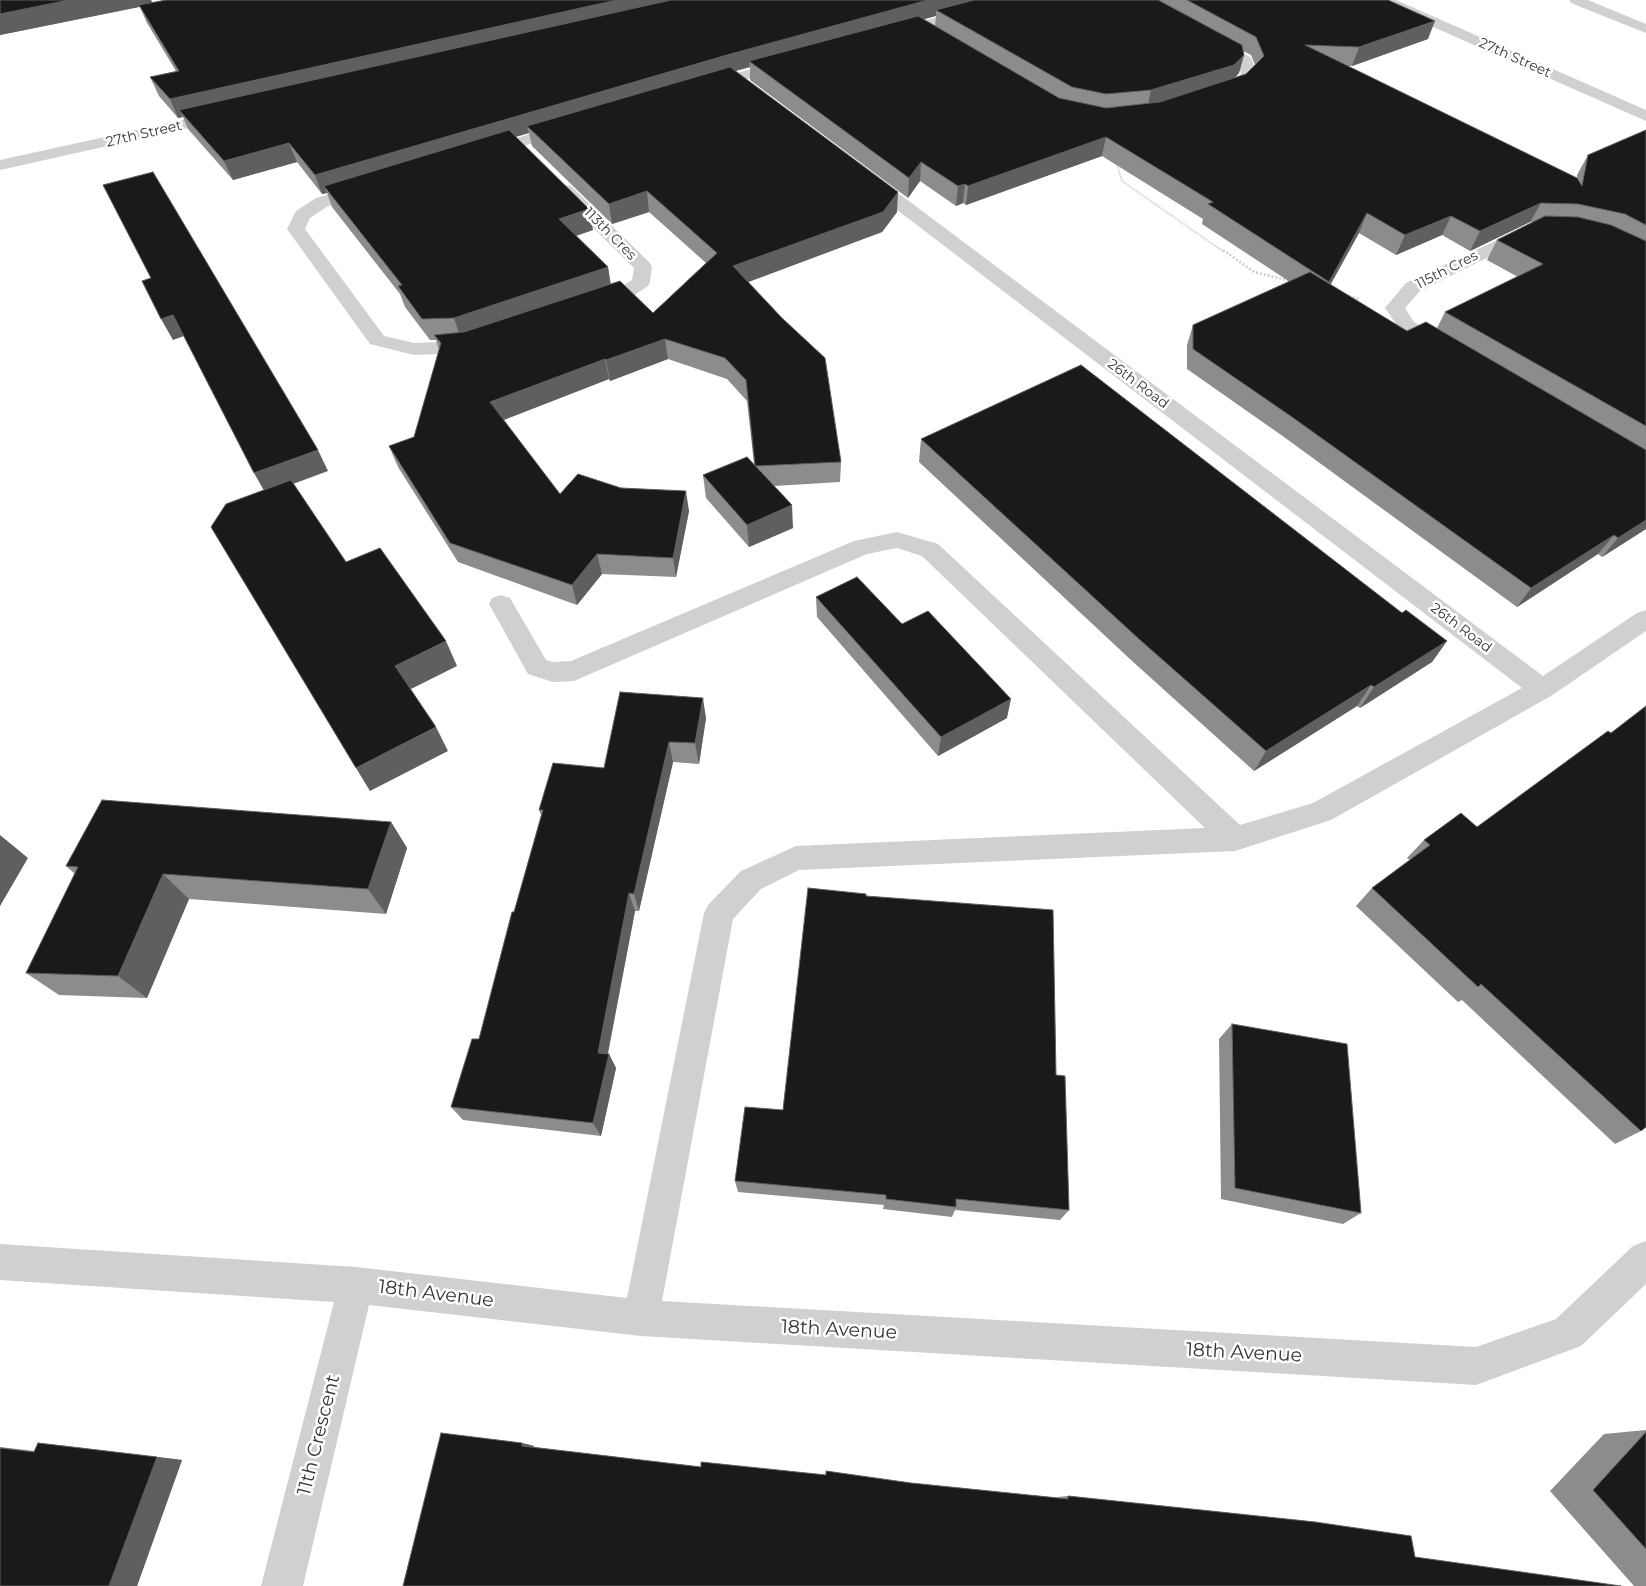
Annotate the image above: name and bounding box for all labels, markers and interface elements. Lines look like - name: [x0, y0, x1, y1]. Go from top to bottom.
- street label: 27th Street: [1476, 35, 1554, 81]
- street label: 27th Street: [105, 117, 183, 151]
- street label: 113th Cres: [580, 204, 640, 264]
- street label: 115th Cres: [1413, 247, 1481, 293]
- street label: 26th Road: [1104, 356, 1172, 412]
- street label: 26th Road: [1427, 600, 1495, 656]
- street label: 18th Avenue: [377, 1276, 495, 1312]
- street label: 18th Avenue: [780, 1316, 898, 1344]
- street label: 18th Avenue: [1185, 1339, 1303, 1367]
- street label: 11th Crescent: [293, 1372, 345, 1498]

